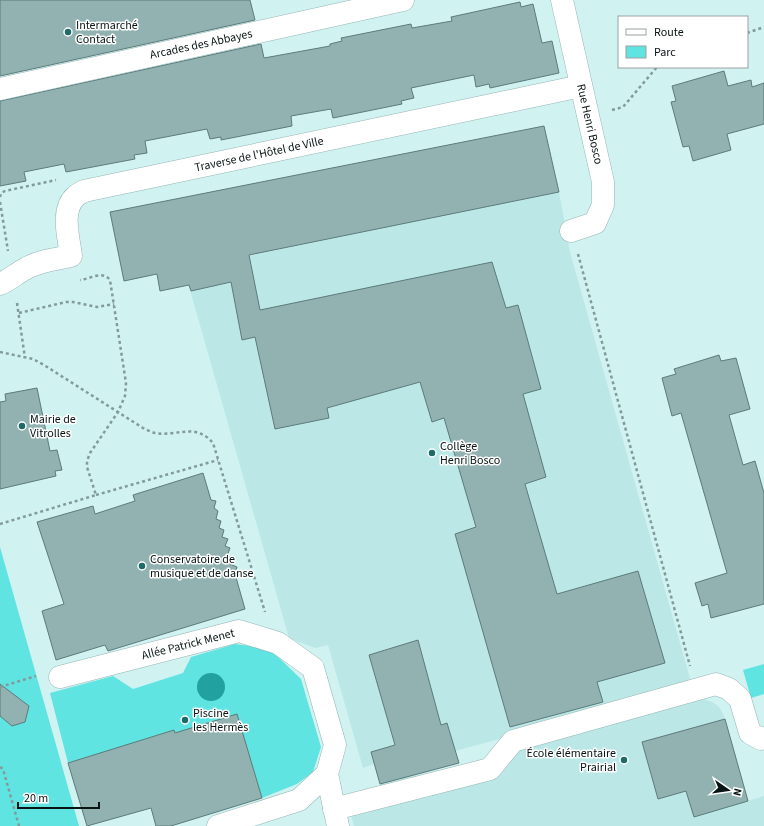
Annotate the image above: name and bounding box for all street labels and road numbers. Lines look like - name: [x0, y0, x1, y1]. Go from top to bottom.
- street label: Arcades des Abbayes: [148, 25, 254, 64]
- street label: Rue Henri Bosco: [572, 82, 607, 166]
- street label: Traverse de l'Hôtel de Ville: [193, 132, 325, 176]
- street label: Allée Patrick Menet: [140, 625, 236, 664]

